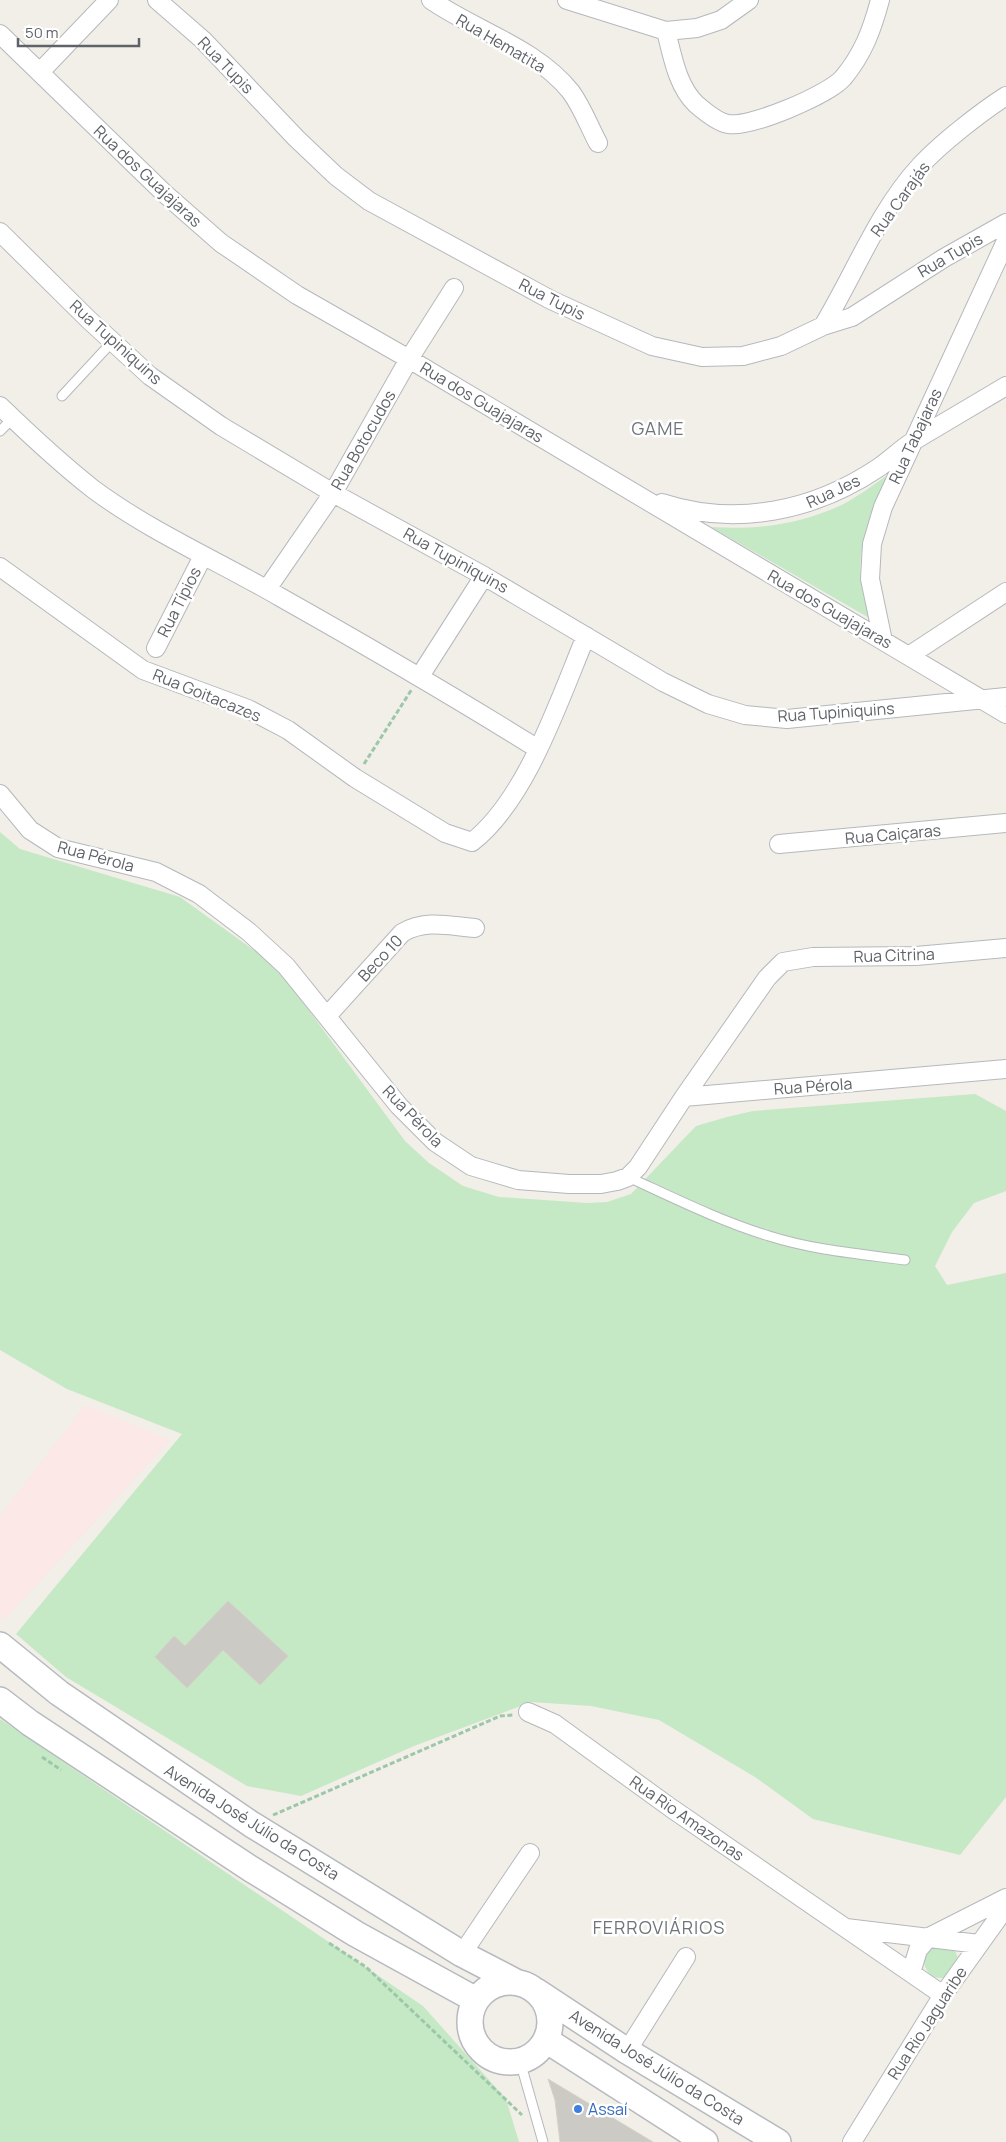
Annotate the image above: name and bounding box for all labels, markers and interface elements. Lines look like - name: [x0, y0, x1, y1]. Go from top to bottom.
- street label: Rua Hematita: [452, 9, 550, 77]
- scale bar: [18, 15, 139, 47]
- text: 50 m: [25, 22, 59, 43]
- street label: Rua Tupis: [193, 32, 259, 98]
- street label: Rua dos Guajajaras: [89, 120, 207, 232]
- street label: Rua Carajás: [865, 157, 935, 241]
- street label: Rua Tupis: [914, 228, 986, 282]
- street label: Rua Tupis: [515, 273, 589, 325]
- street label: Rua Tupiniquins: [65, 295, 167, 389]
- street label: Rua dos Guajajaras: [416, 356, 548, 448]
- street label: Rua Tabajaras: [883, 385, 947, 487]
- street label: Rua Botocudos: [325, 386, 401, 494]
- district label: GAME: [631, 416, 685, 440]
- street label: Rua Jes: [803, 469, 863, 513]
- street label: Rua Tupiniquins: [400, 522, 512, 598]
- street label: Rua Típios: [152, 563, 206, 641]
- street label: Rua dos Guajajaras: [764, 564, 896, 654]
- street label: Rua Goitacazes: [150, 663, 264, 727]
- street label: Rua Tupiniquins: [777, 697, 895, 727]
- street label: Rua Caiçaras: [844, 819, 942, 849]
- street label: Rua Pérola: [55, 835, 137, 877]
- street label: Beco 10: [353, 930, 407, 986]
- street label: Rua Citrina: [853, 943, 935, 967]
- street label: Rua Pérola: [773, 1072, 853, 1100]
- street label: Rua Pérola: [378, 1080, 448, 1152]
- street label: Avenida José Júlio da Costa: [160, 1759, 344, 1885]
- street label: Rua Rio Amazonas: [625, 1770, 749, 1866]
- district label: FERROVIÁRIOS: [593, 1915, 725, 1939]
- street label: Rua Rio Jaguaribe: [882, 1962, 972, 2084]
- street label: Avenida José Júlio da Costa: [565, 2004, 749, 2130]
- place label: Assaí: [588, 2098, 628, 2120]
- marker: Assaí: [572, 2103, 584, 2115]

